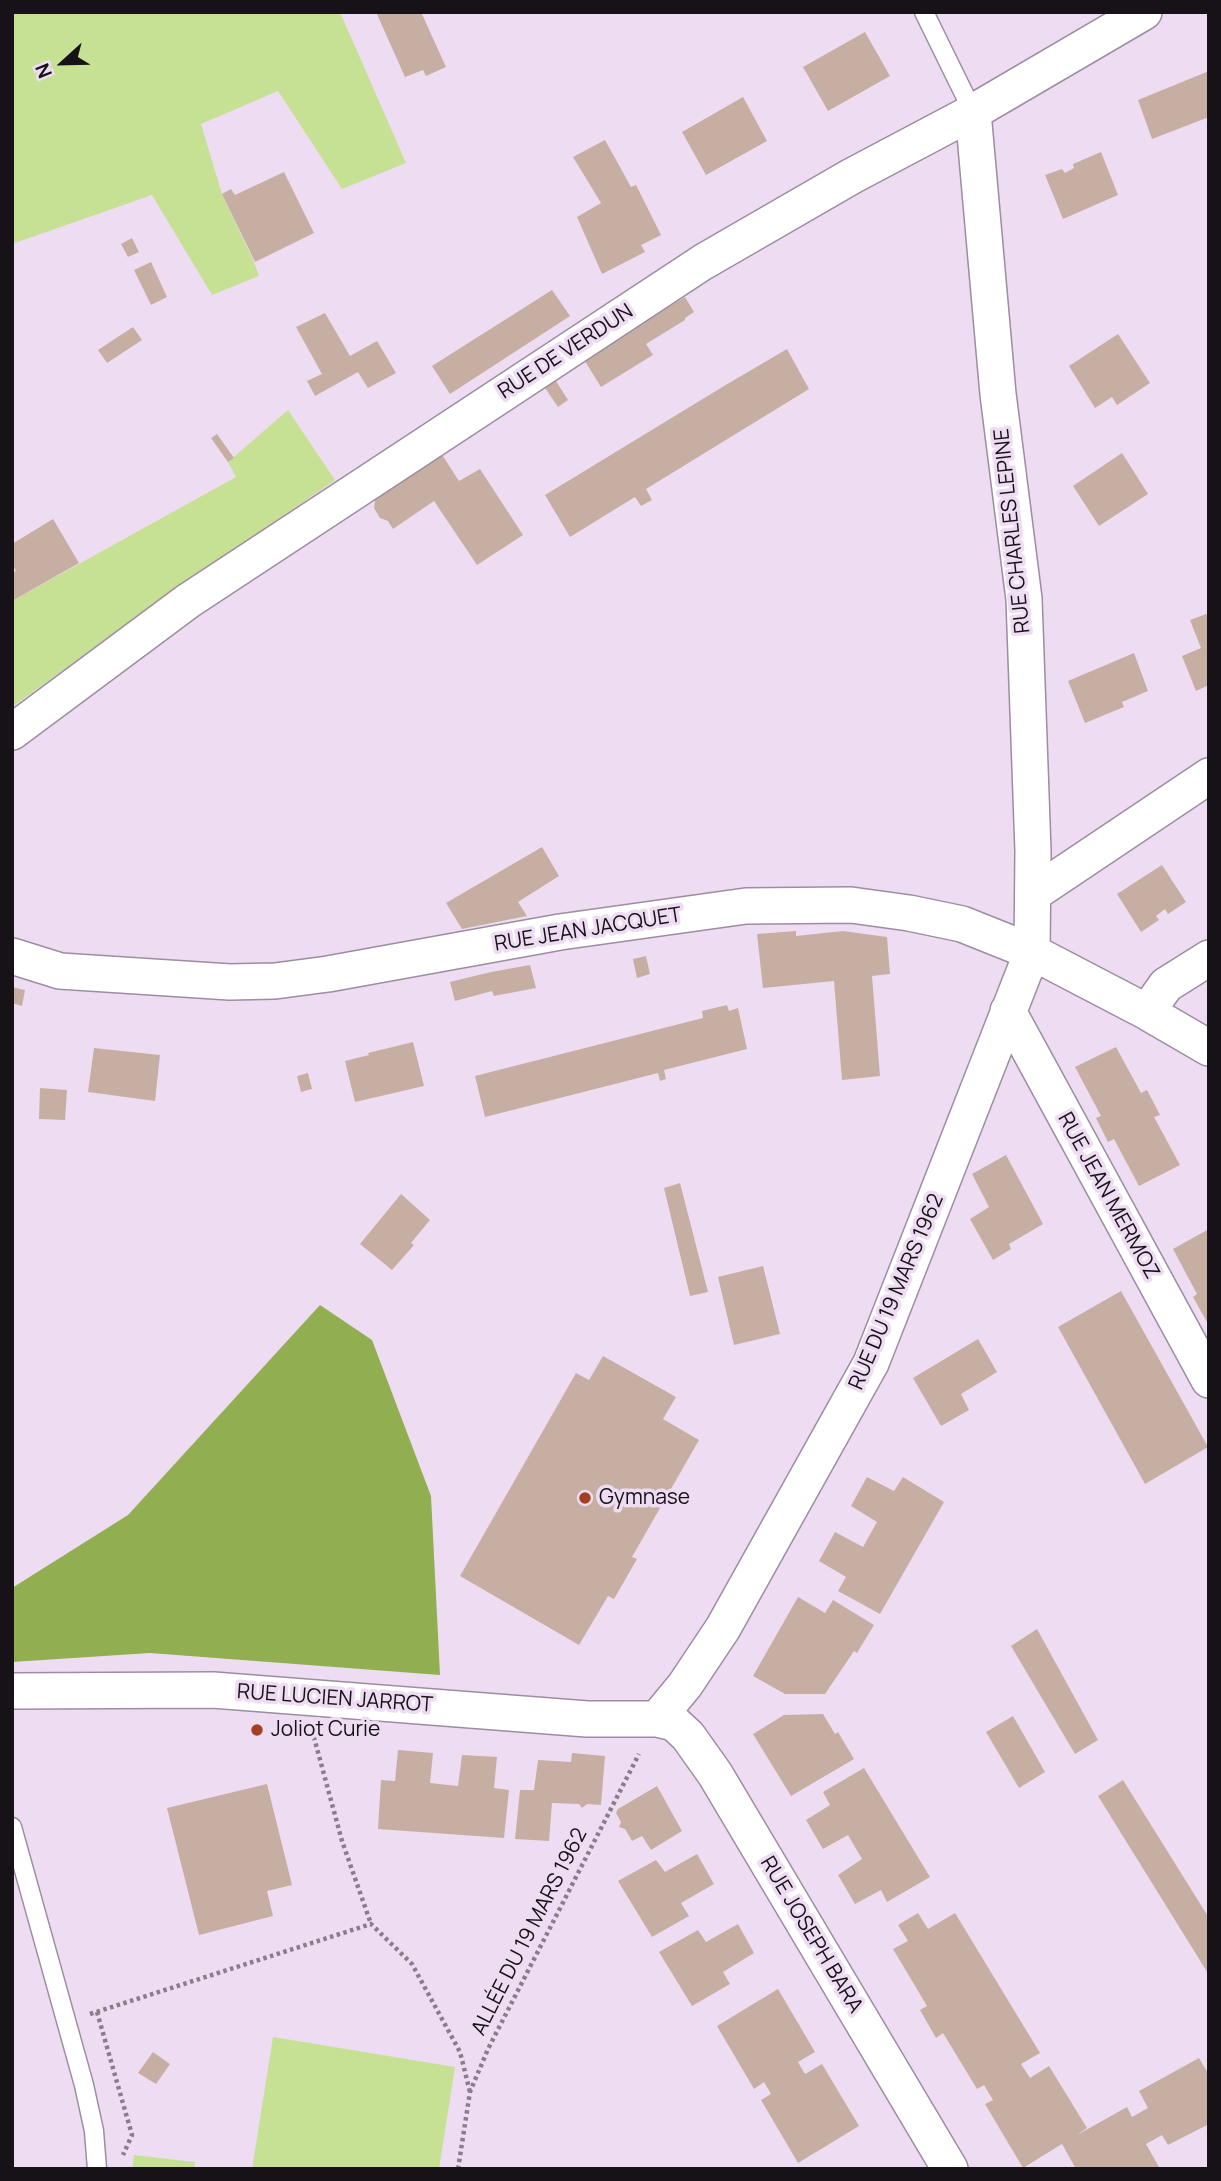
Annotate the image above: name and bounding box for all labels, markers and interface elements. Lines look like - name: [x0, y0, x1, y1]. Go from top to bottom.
- north arrow: [28, 28, 98, 98]
- text: N: [29, 60, 58, 82]
- street label: RUE DE VERDUN: [494, 299, 638, 405]
- street label: RUE CHARLES LEPINE: [990, 427, 1036, 635]
- street label: RUE JEAN JACQUET: [493, 903, 683, 957]
- street label: RUE JEAN MERMOZ: [1052, 1108, 1164, 1284]
- street label: RUE DU 19 MARS 1962: [844, 1190, 950, 1394]
- place label: Gymnase: [599, 1485, 690, 1511]
- marker: Gymnase: [577, 1490, 593, 1506]
- street label: RUE LUCIEN JARROT: [236, 1680, 434, 1718]
- place label: Joliot Curie: [271, 1717, 380, 1743]
- marker: Joliot Curie: [249, 1722, 265, 1738]
- street label: ALLÉE DU 19 MARS 1962: [467, 1824, 593, 2040]
- street label: RUE JOSEPH BARA: [754, 1852, 868, 2018]

